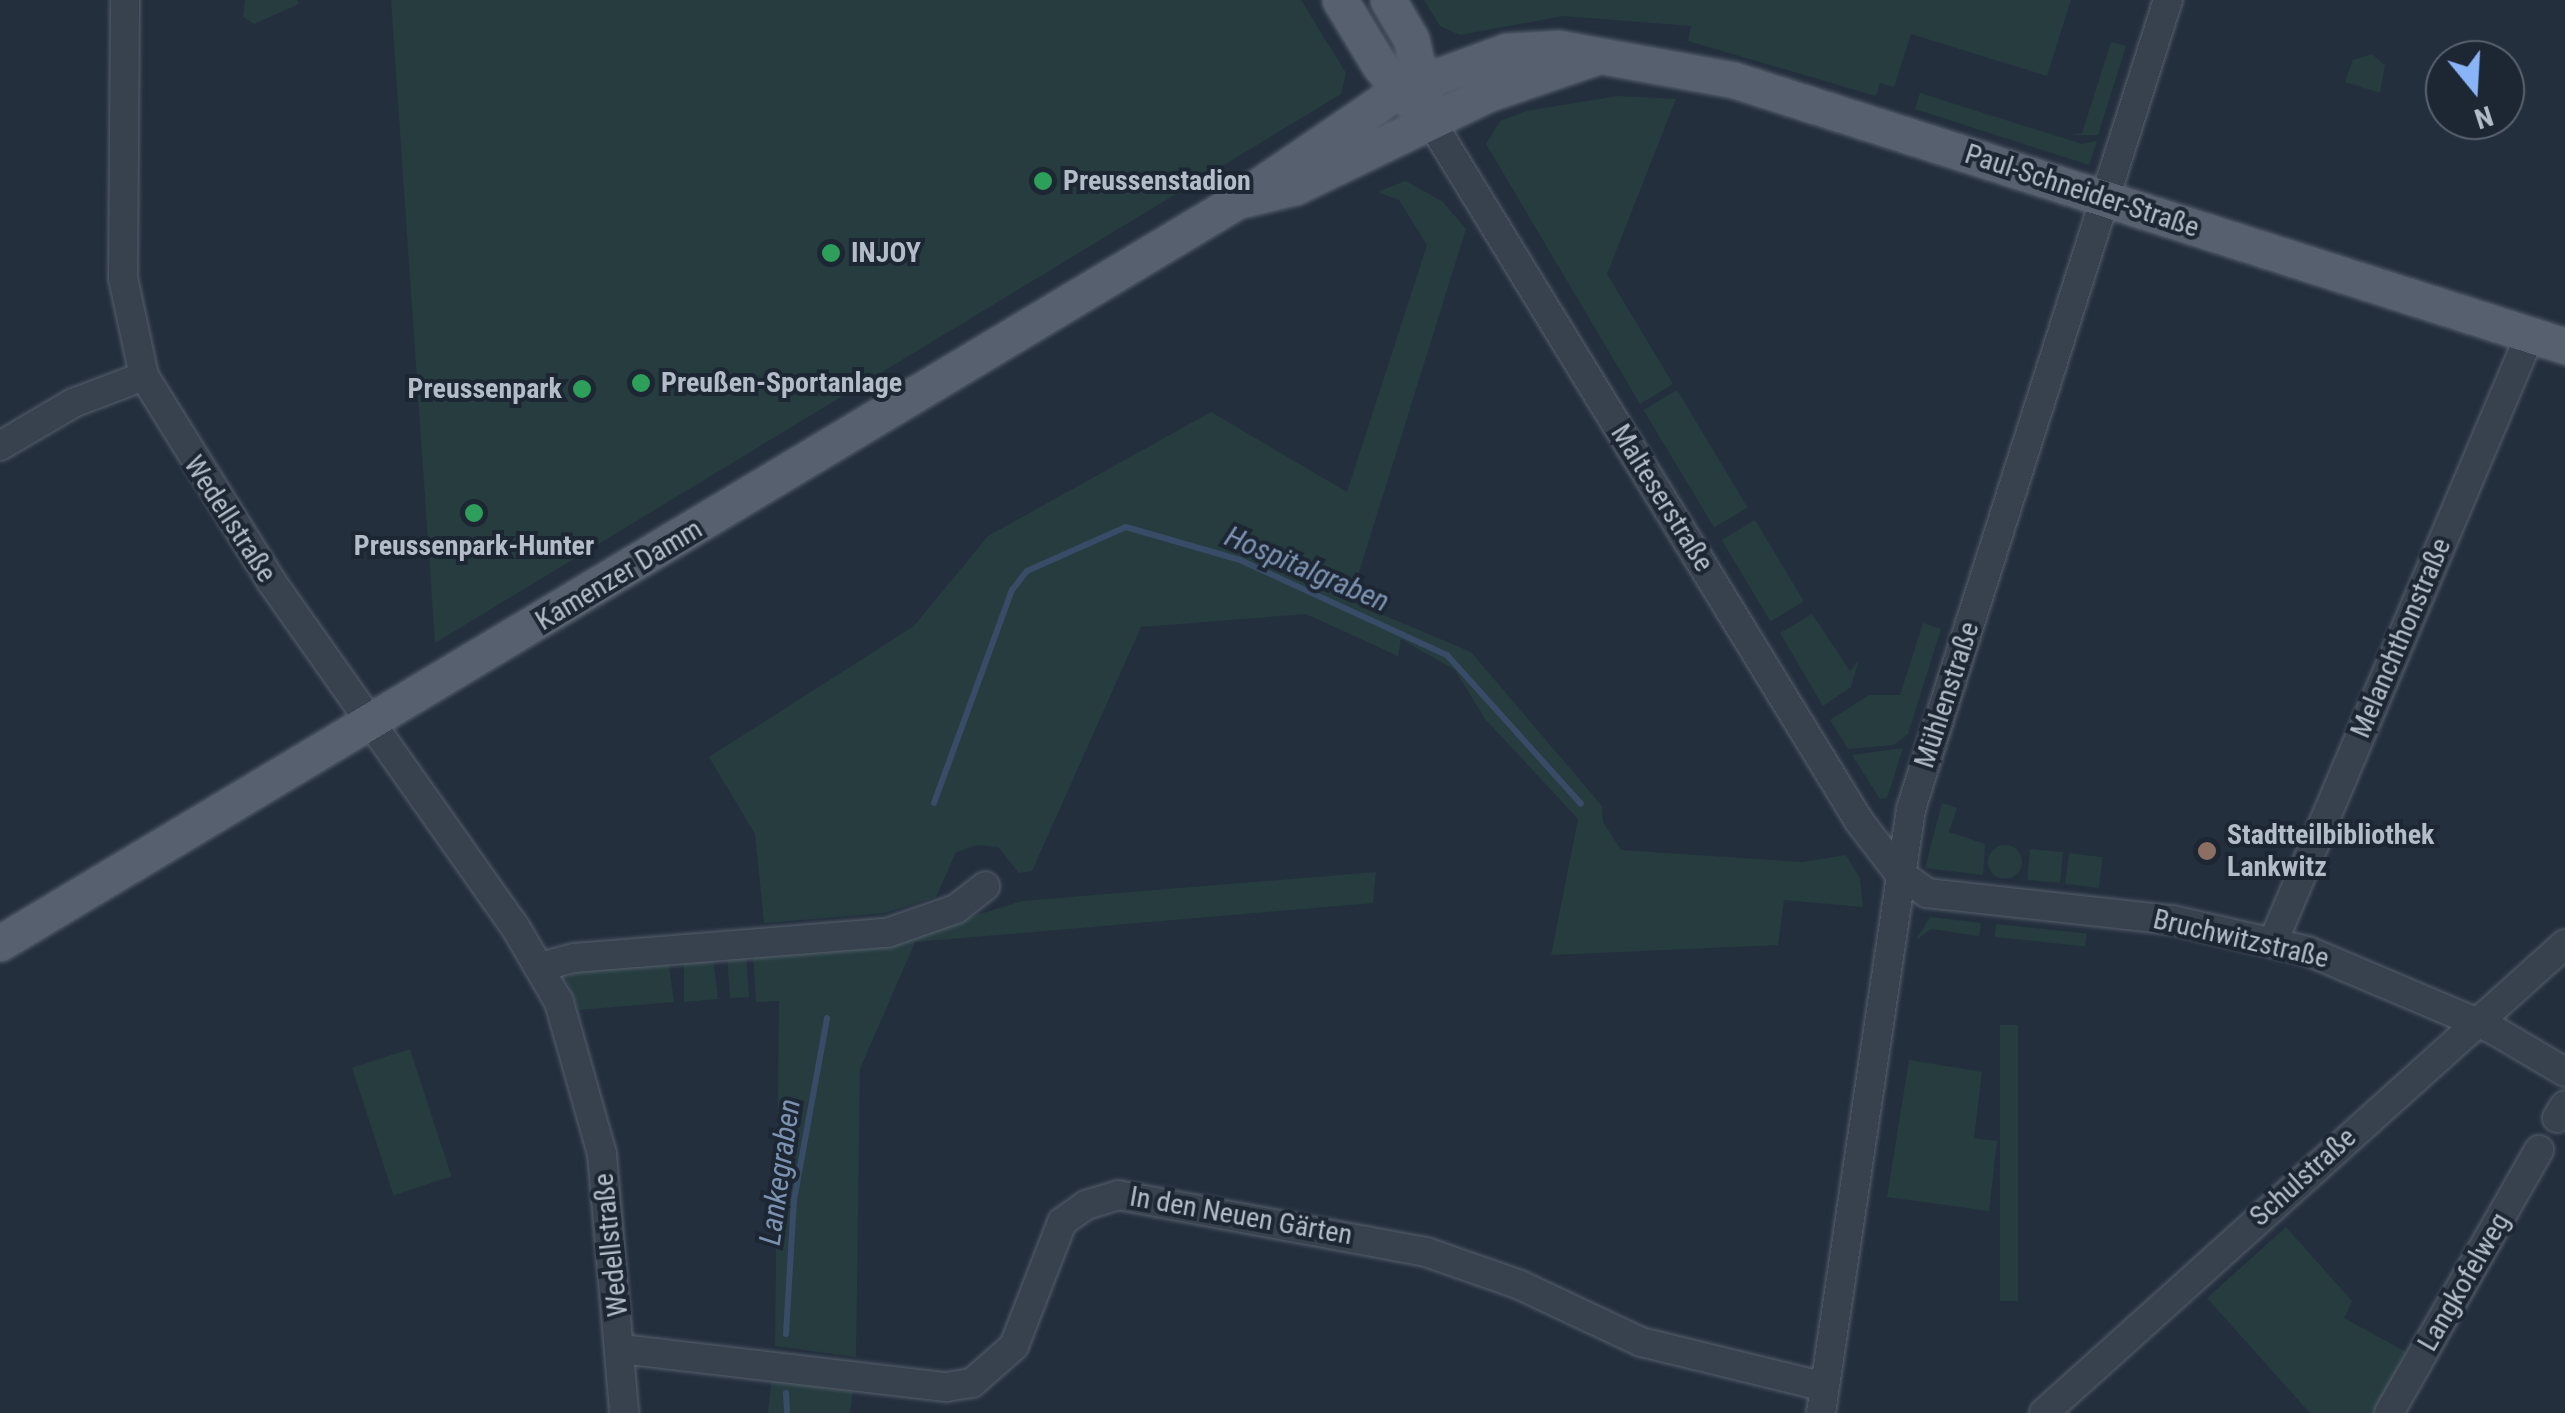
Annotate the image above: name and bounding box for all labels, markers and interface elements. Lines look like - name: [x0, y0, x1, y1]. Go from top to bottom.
- north arrow: [2425, 40, 2525, 140]
- text: N: [2471, 99, 2497, 135]
- street label: Paul-Schneider-Straße: [1961, 137, 2203, 245]
- place label: Preussenstadion: [1063, 164, 1251, 198]
- marker: Preussenstadion: [1032, 170, 1054, 192]
- place label: INJOY: [851, 236, 921, 270]
- marker: INJOY: [820, 242, 842, 264]
- place label: Preußen-Sportanlage: [661, 366, 902, 400]
- place label: Preussenpark: [408, 372, 562, 406]
- marker: Preußen-Sportanlage: [630, 372, 652, 394]
- marker: Preussenpark: [571, 378, 593, 400]
- street label: Malteserstraße: [1604, 418, 1720, 578]
- street label: Wedellstraße: [177, 449, 283, 589]
- marker: Preussenpark-Hunter: [463, 502, 485, 524]
- street label: Kamenzer Damm: [530, 512, 708, 638]
- water label: Hospitalgraben: [1219, 518, 1395, 620]
- place label: Preussenpark-Hunter: [354, 529, 594, 563]
- street label: Melanchthonstraße: [2344, 533, 2458, 743]
- street label: Mühlenstraße: [1908, 618, 1986, 772]
- place label: Stadtteilbibliothek Lankwitz: [2227, 818, 2434, 884]
- marker: Stadtteilbibliothek Lankwitz: [2196, 840, 2218, 862]
- street label: Bruchwitzstraße: [2150, 902, 2332, 976]
- water label: Lankegraben: [752, 1097, 808, 1247]
- street label: Schulstraße: [2243, 1121, 2363, 1233]
- street label: Wedellstraße: [587, 1172, 635, 1318]
- street label: In den Neuen Gärten: [1127, 1180, 1355, 1252]
- street label: Langkofelweg: [2411, 1207, 2517, 1357]

